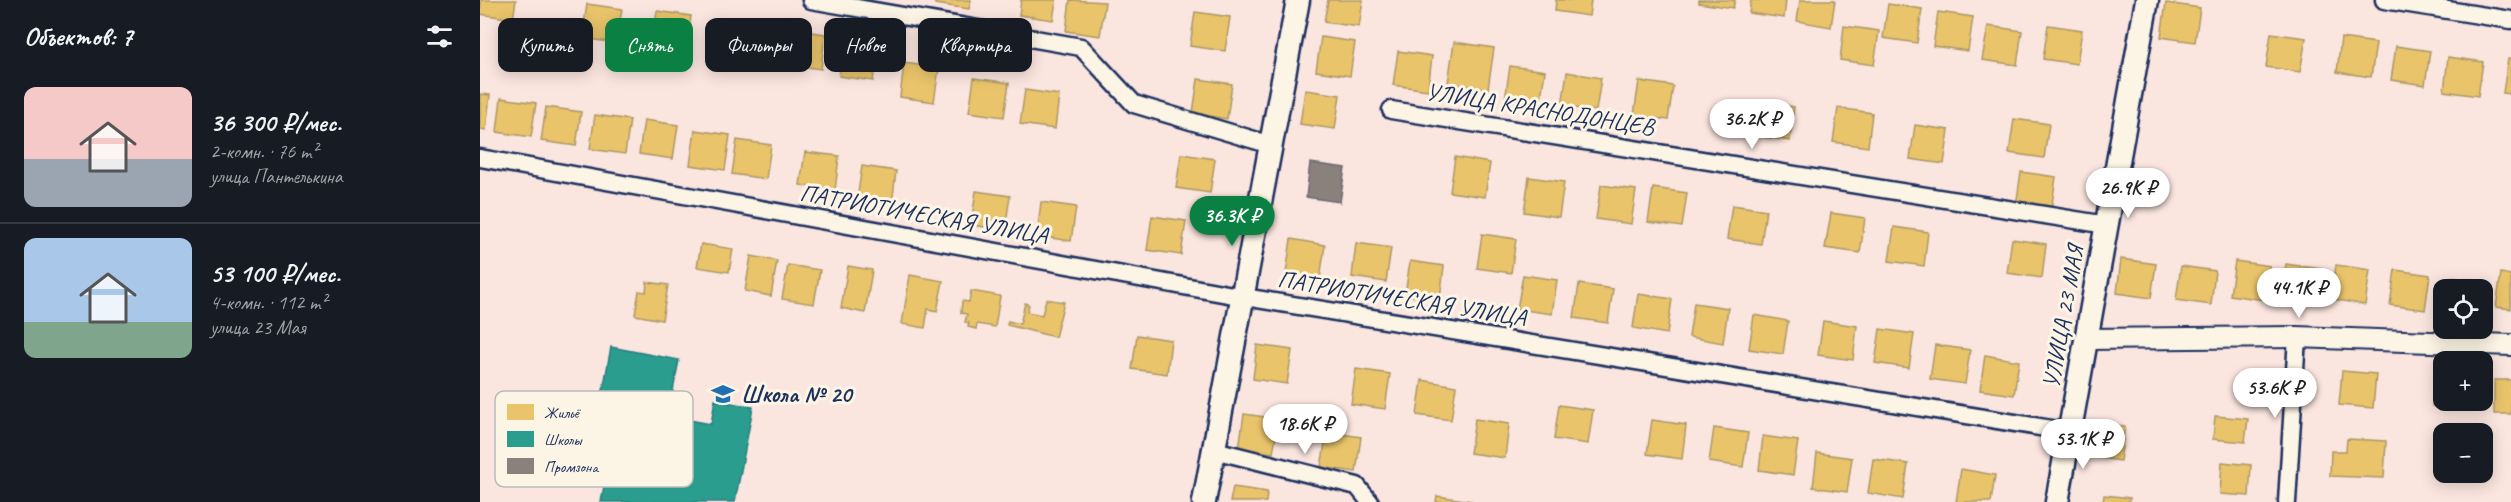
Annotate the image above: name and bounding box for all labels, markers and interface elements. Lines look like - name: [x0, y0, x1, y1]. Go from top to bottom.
- chip: Купить: [498, 18, 593, 72]
- chip: Снять: [605, 18, 693, 72]
- chip: Фильтры: [705, 18, 812, 72]
- chip: Новое: [824, 18, 906, 72]
- chip: Квартира: [918, 18, 1032, 72]
- text: Объектов: 7: [24, 20, 133, 53]
- icon: filters: [423, 20, 456, 53]
- street label: УЛИЦА КРАСНОДОНЦЕВ: [1424, 76, 1658, 142]
- pin: 36.2K ₽: [1697, 99, 1807, 150]
- text: 36 300 ₽/мес.: [210, 106, 341, 139]
- text: 36.2K ₽: [1724, 106, 1780, 131]
- icon: home: [72, 111, 144, 183]
- text: 2-комн. · 76 m²: [210, 139, 318, 164]
- text: улица Пантелькина: [210, 164, 342, 189]
- pin: 26.9K ₽: [2073, 168, 2183, 219]
- text: 26.9K ₽: [2100, 175, 2156, 200]
- street label: ПАТРИОТИЧЕСКАЯ УЛИЦА: [798, 177, 1051, 251]
- pin: 36.3K ₽: [1177, 196, 1287, 247]
- text: 36.3K ₽: [1204, 203, 1260, 228]
- street label: УЛИЦА 23 МАЯ: [2036, 240, 2091, 391]
- text: 53 100 ₽/мес.: [210, 257, 341, 290]
- icon: home: [72, 262, 144, 334]
- street label: ПАТРИОТИЧЕСКАЯ УЛИЦА: [1276, 264, 1529, 333]
- pin: 44.1K ₽: [2244, 268, 2354, 319]
- text: 44.1K ₽: [2271, 275, 2327, 300]
- map controls: [2433, 279, 2493, 483]
- button: locate: [2433, 279, 2493, 339]
- text: 4-комн. · 112 m²: [210, 290, 327, 315]
- text: улица 23 Мая: [210, 315, 305, 340]
- button: +: [2433, 351, 2493, 411]
- pin: 53.6K ₽: [2220, 368, 2330, 419]
- text: 53.6K ₽: [2247, 375, 2303, 400]
- place label: Школа № 20: [741, 379, 853, 409]
- school or university icon: Школа № 20: [710, 381, 736, 407]
- legend: [495, 391, 693, 487]
- text: Жильё: [544, 403, 582, 423]
- pin: 18.6K ₽: [1250, 404, 1360, 455]
- text: 18.6K ₽: [1277, 411, 1333, 436]
- pin: 53.1K ₽: [2028, 419, 2138, 470]
- button: −: [2433, 423, 2493, 483]
- text: 53.1K ₽: [2055, 426, 2111, 451]
- text: Школы: [544, 430, 583, 450]
- text: Промзона: [544, 457, 599, 477]

